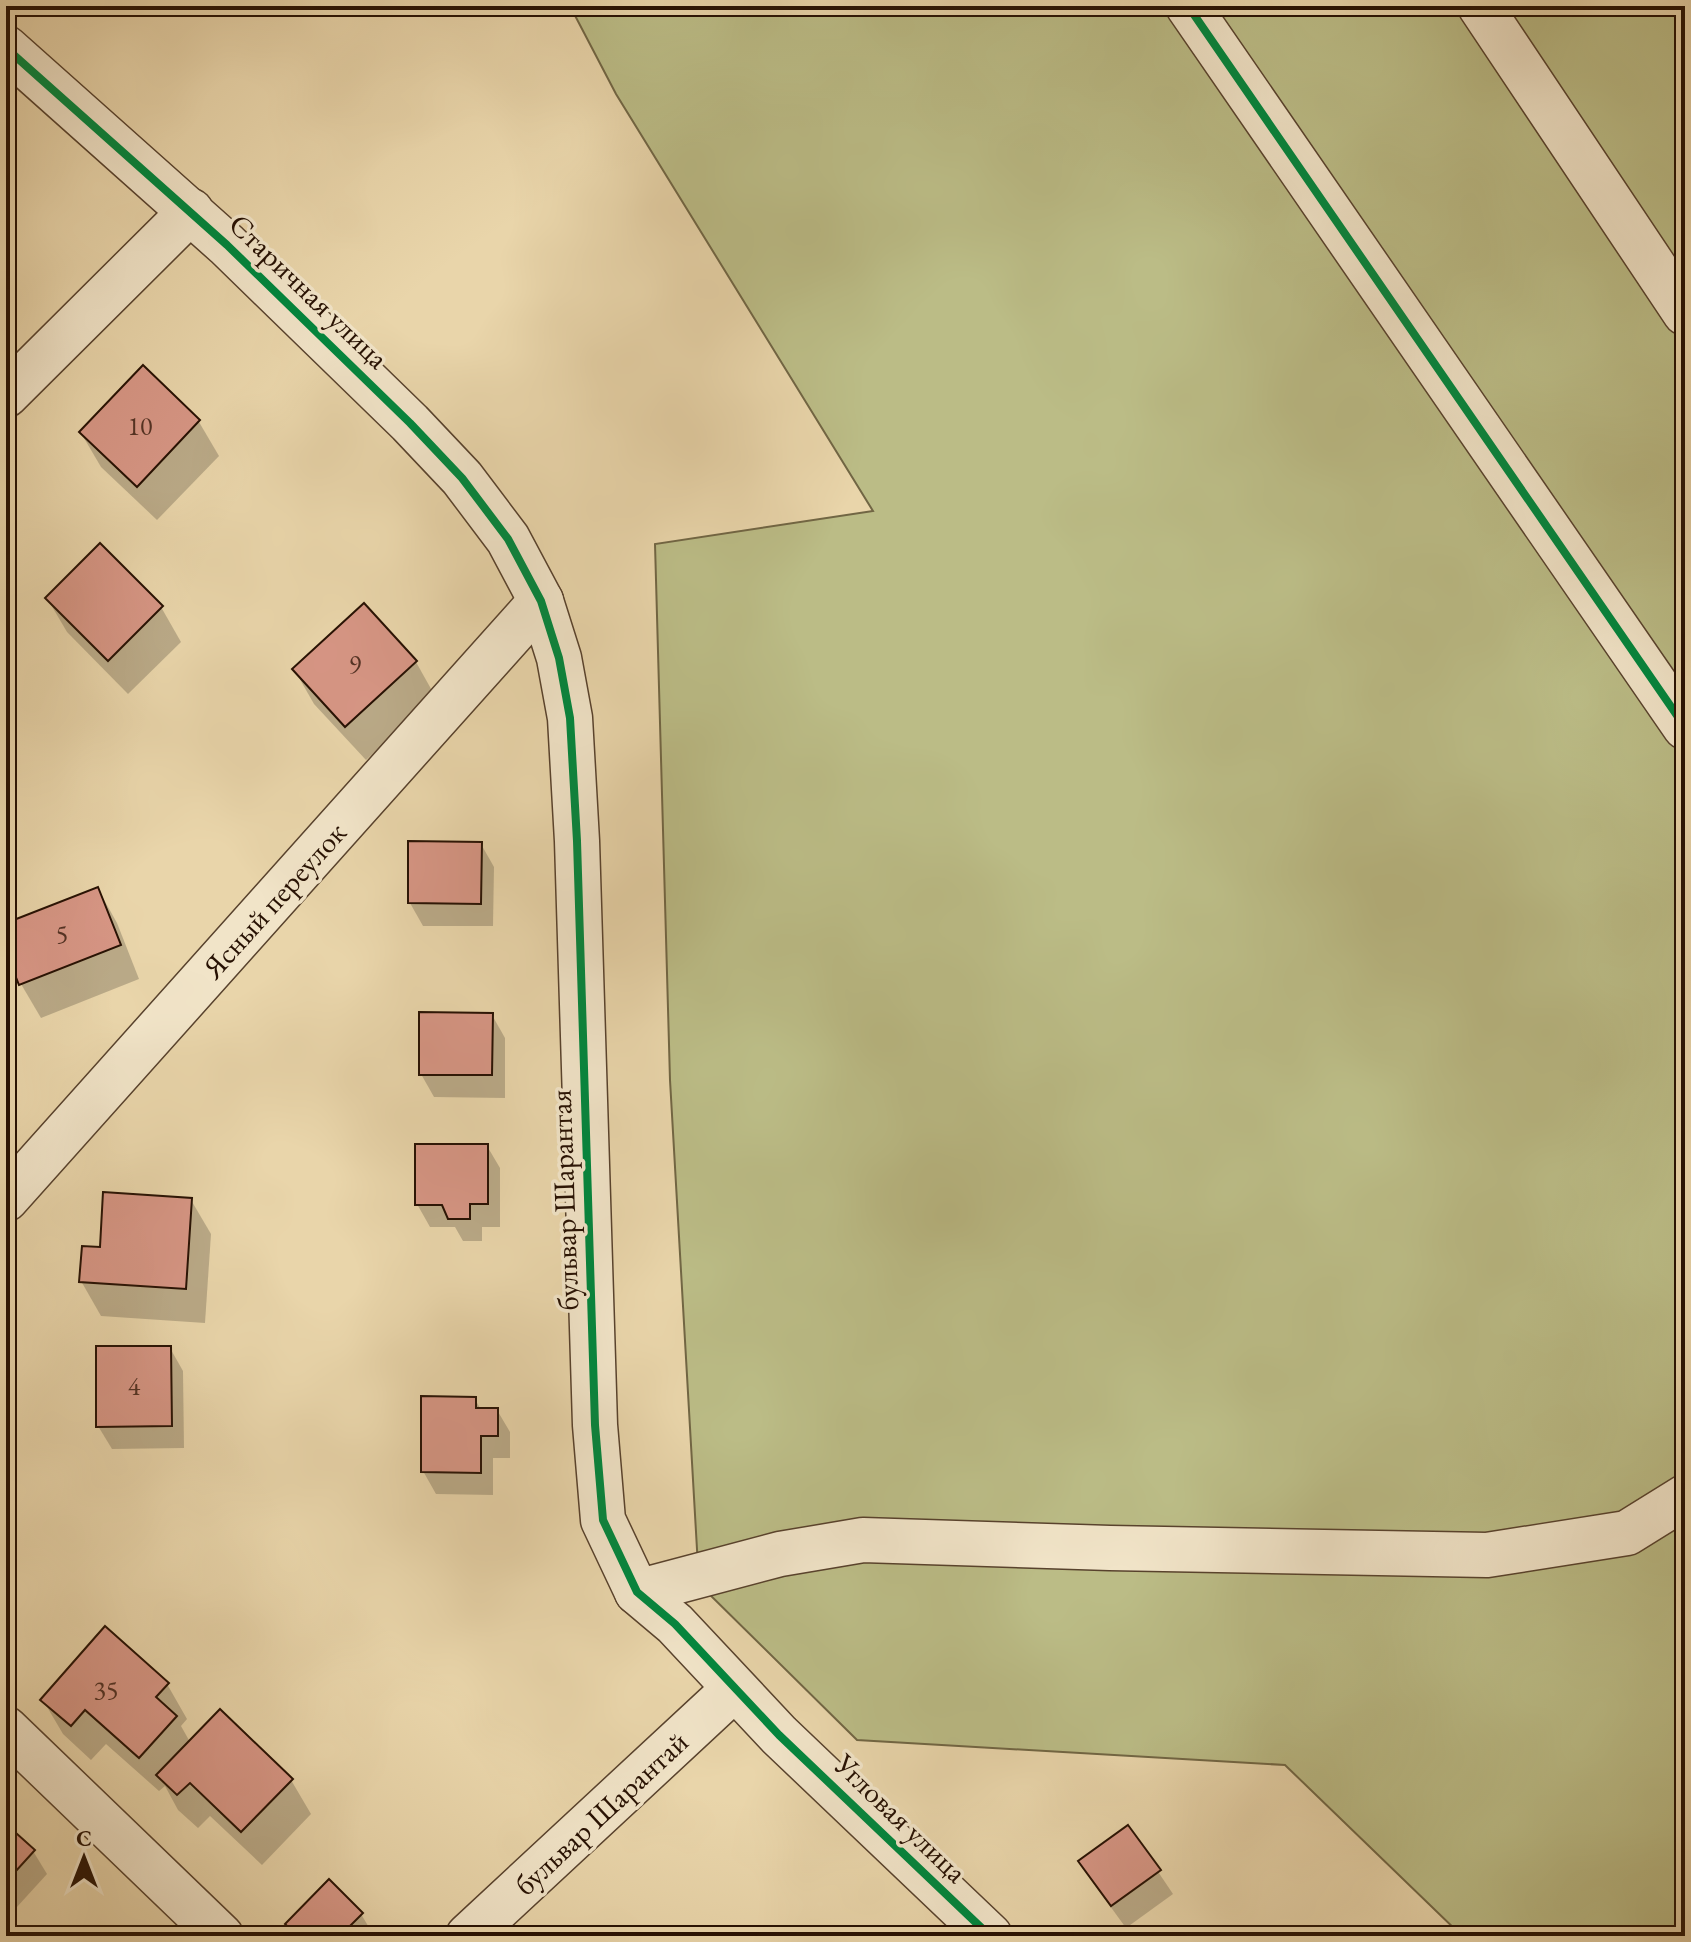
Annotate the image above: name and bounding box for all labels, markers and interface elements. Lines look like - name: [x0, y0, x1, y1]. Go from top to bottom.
- street label: Старичная улица: [221, 205, 397, 377]
- house number: 10: [128, 409, 152, 443]
- house number: 9: [349, 648, 362, 682]
- street label: Ясный переулок: [193, 813, 355, 987]
- house number: 5: [56, 917, 68, 951]
- street label: бульвар Шарантая: [541, 1089, 587, 1311]
- house number: 4: [128, 1369, 141, 1403]
- house number: 35: [94, 1673, 118, 1707]
- street label: бульвар Шарантай: [506, 1722, 696, 1904]
- street label: Угловая улица: [826, 1744, 976, 1891]
- north arrow: [44, 1818, 124, 1898]
- text: С: [76, 1824, 92, 1853]

